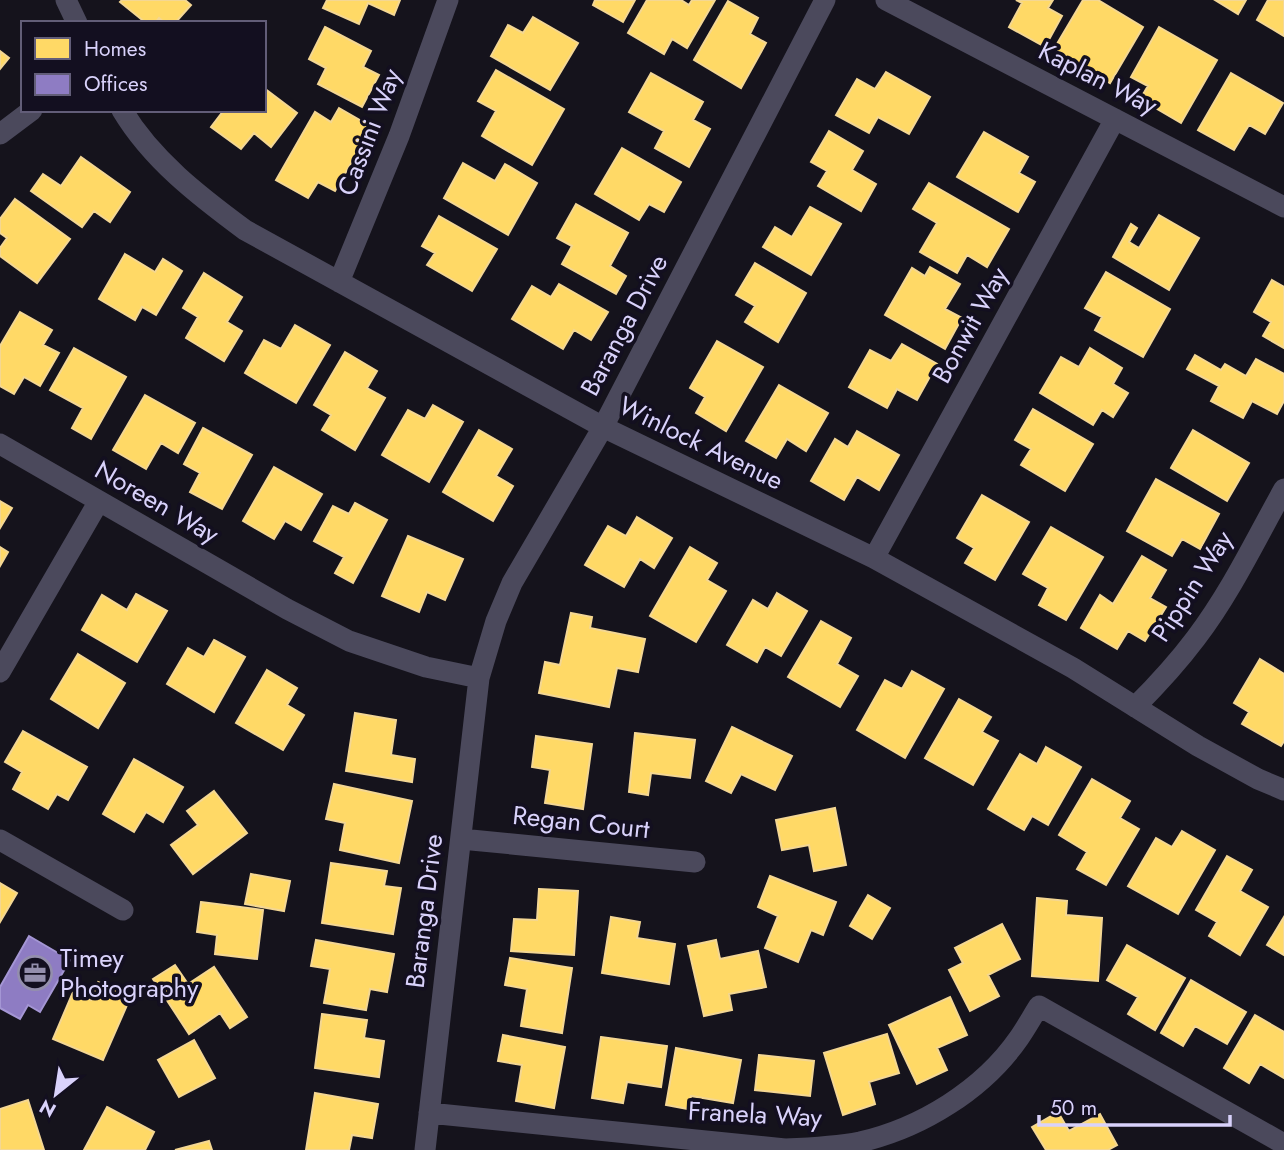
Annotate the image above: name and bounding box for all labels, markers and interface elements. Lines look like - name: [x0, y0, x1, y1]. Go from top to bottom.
- legend: [21, 21, 266, 112]
- street label: Kaplan Way: [1032, 32, 1165, 124]
- text: Homes: [84, 34, 146, 64]
- street label: Cassini Way: [327, 62, 411, 201]
- text: Offices: [84, 69, 147, 99]
- street label: Baranga Drive: [571, 248, 677, 402]
- street label: Bonwit Way: [922, 259, 1018, 390]
- street label: Winlock Avenue: [612, 387, 790, 499]
- street label: Noreen Way: [88, 451, 227, 553]
- street label: Pippin Way: [1142, 522, 1242, 649]
- street label: Regan Court: [511, 796, 652, 848]
- street label: Baranga Drive: [396, 832, 452, 990]
- place label: Timey Photography: [60, 939, 199, 1007]
- office icon: Timey Photography: [16, 954, 54, 992]
- north arrow: [21, 1059, 91, 1129]
- scale bar: [1039, 1084, 1230, 1128]
- street label: Franela Way: [687, 1092, 824, 1137]
- text: N: [34, 1093, 61, 1124]
- text: 50 m: [1050, 1093, 1097, 1123]

